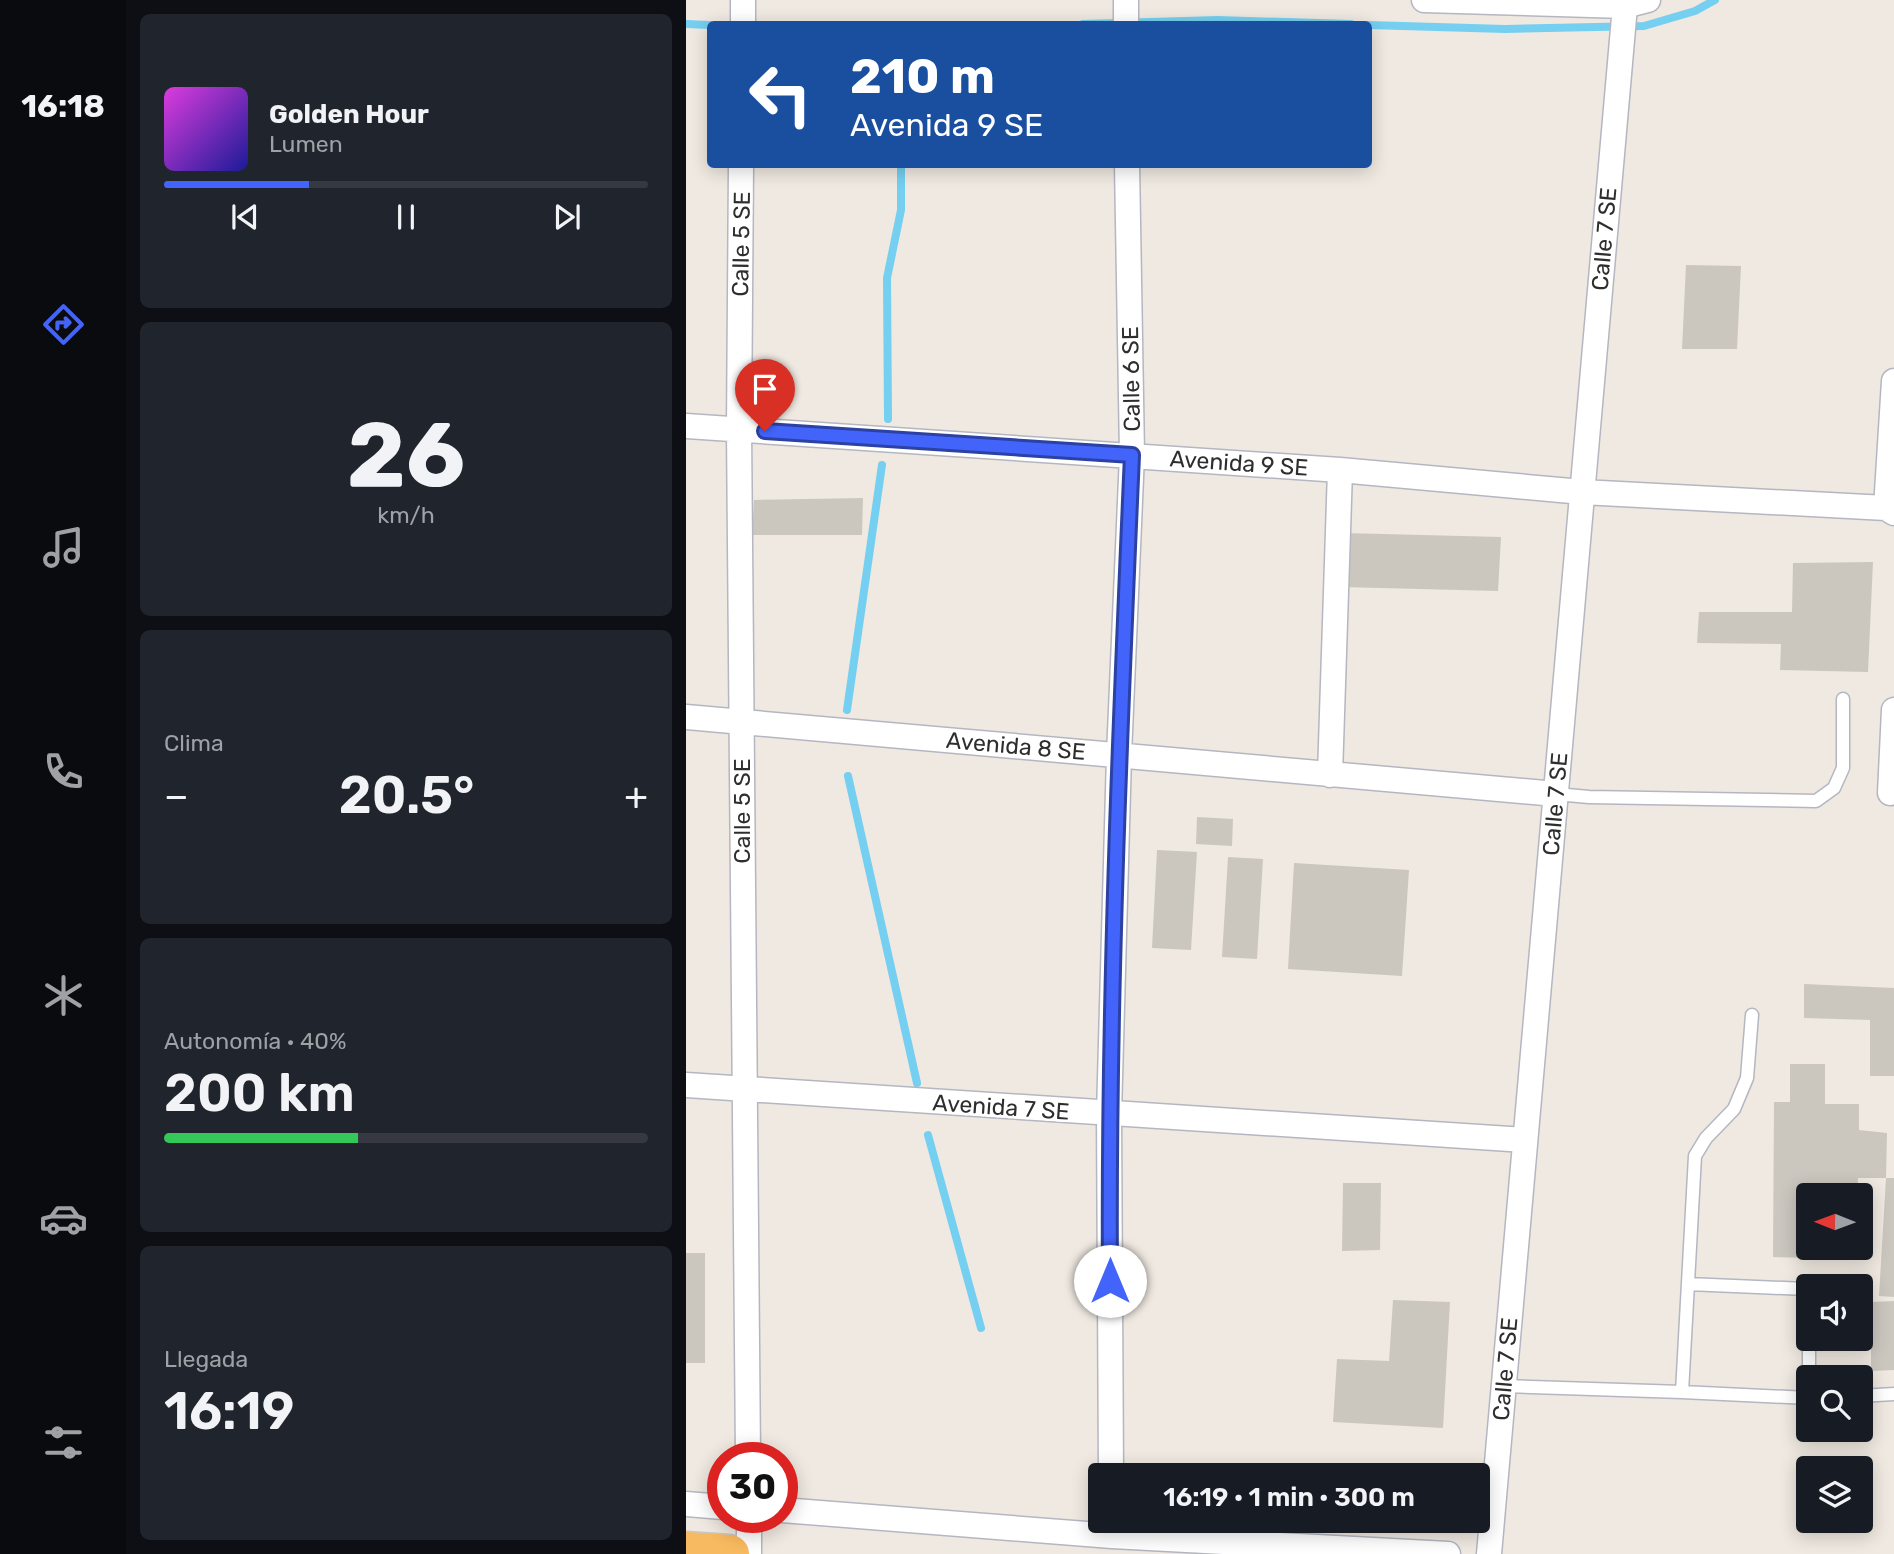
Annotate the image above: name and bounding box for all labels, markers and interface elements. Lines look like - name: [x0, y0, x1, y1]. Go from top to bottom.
- text: 210 m: [850, 47, 995, 105]
- icon: left: [735, 49, 826, 140]
- text: 16:18: [21, 87, 105, 125]
- text: Golden Hour: [269, 99, 429, 130]
- text: Avenida 9 SE: [850, 106, 1043, 144]
- text: Lumen: [269, 130, 343, 158]
- street label: Calle 7 SE: [1586, 186, 1622, 292]
- street label: Calle 5 SE: [726, 191, 756, 297]
- icon: previous: [226, 198, 264, 236]
- icon: pause: [387, 198, 425, 236]
- icon: next: [548, 198, 586, 236]
- icon: directions: [39, 300, 88, 349]
- street label: Calle 6 SE: [1116, 326, 1146, 432]
- pin: [735, 359, 795, 431]
- icon: arrive: [746, 370, 784, 408]
- text: 26: [347, 401, 465, 509]
- street label: Avenida 9 SE: [1169, 444, 1309, 482]
- text: km/h: [377, 501, 435, 529]
- icon: music: [39, 523, 88, 572]
- street label: Avenida 8 SE: [945, 726, 1087, 766]
- text: Clima: [164, 729, 224, 757]
- icon: phone: [39, 747, 88, 796]
- street label: Calle 7 SE: [1537, 751, 1573, 857]
- street label: Calle 5 SE: [728, 758, 756, 864]
- text: 20.5°: [339, 764, 474, 826]
- text: −: [164, 773, 189, 819]
- text: +: [624, 773, 648, 819]
- icon: climate: [39, 971, 88, 1020]
- text: Autonomía · 40%: [164, 1027, 346, 1055]
- text: 200 km: [164, 1062, 355, 1124]
- street label: Avenida 7 SE: [932, 1088, 1070, 1126]
- north arrow: [1796, 1183, 1872, 1260]
- map controls: [1796, 1183, 1873, 1533]
- icon: car: [39, 1194, 88, 1243]
- position arrow: [1073, 1244, 1147, 1318]
- button: sound: [1796, 1274, 1873, 1351]
- street label: Calle 7 SE: [1487, 1316, 1523, 1422]
- text: Llegada: [164, 1345, 248, 1373]
- button: search: [1796, 1365, 1873, 1442]
- text: 16:19: [164, 1380, 294, 1442]
- icon: filters: [39, 1418, 88, 1467]
- speed limit sign: 30: [707, 1442, 798, 1533]
- button: layers: [1796, 1456, 1873, 1533]
- text: 16:19 · 1 min · 300 m: [1163, 1482, 1415, 1513]

